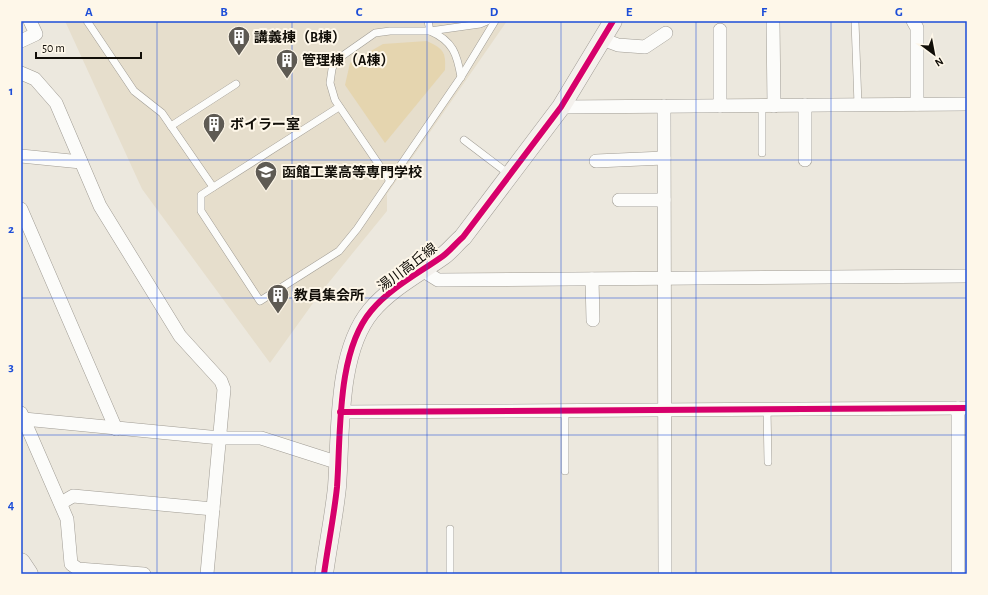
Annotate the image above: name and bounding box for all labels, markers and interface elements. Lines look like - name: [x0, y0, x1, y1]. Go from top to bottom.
- text: A: [85, 6, 93, 19]
- text: B: [220, 6, 228, 19]
- text: C: [356, 6, 363, 19]
- text: D: [490, 6, 499, 19]
- text: E: [626, 6, 633, 19]
- text: F: [761, 6, 768, 19]
- text: G: [895, 6, 903, 19]
- building icon: 講義棟（B棟）: [226, 24, 252, 57]
- place label: 講義棟（B棟）: [254, 29, 346, 45]
- scale bar: [36, 34, 141, 60]
- north arrow: [914, 34, 954, 74]
- text: 50 m: [42, 42, 65, 54]
- building icon: 管理棟（A棟）: [274, 47, 300, 80]
- place label: 管理棟（A棟）: [302, 52, 394, 68]
- text: N: [933, 55, 945, 69]
- text: 1: [9, 85, 13, 98]
- building icon: ボイラー室: [201, 111, 227, 144]
- place label: ボイラー室: [230, 117, 300, 132]
- school or university icon: 函館工業高等専門学校: [253, 159, 279, 192]
- place label: 函館工業高等専門学校: [282, 164, 422, 180]
- text: 2: [8, 223, 14, 236]
- street label: 湯川高丘線: [375, 240, 440, 294]
- building icon: 教員集会所: [265, 282, 291, 315]
- place label: 教員集会所: [294, 288, 364, 303]
- text: 3: [8, 361, 14, 374]
- text: 4: [8, 499, 15, 512]

